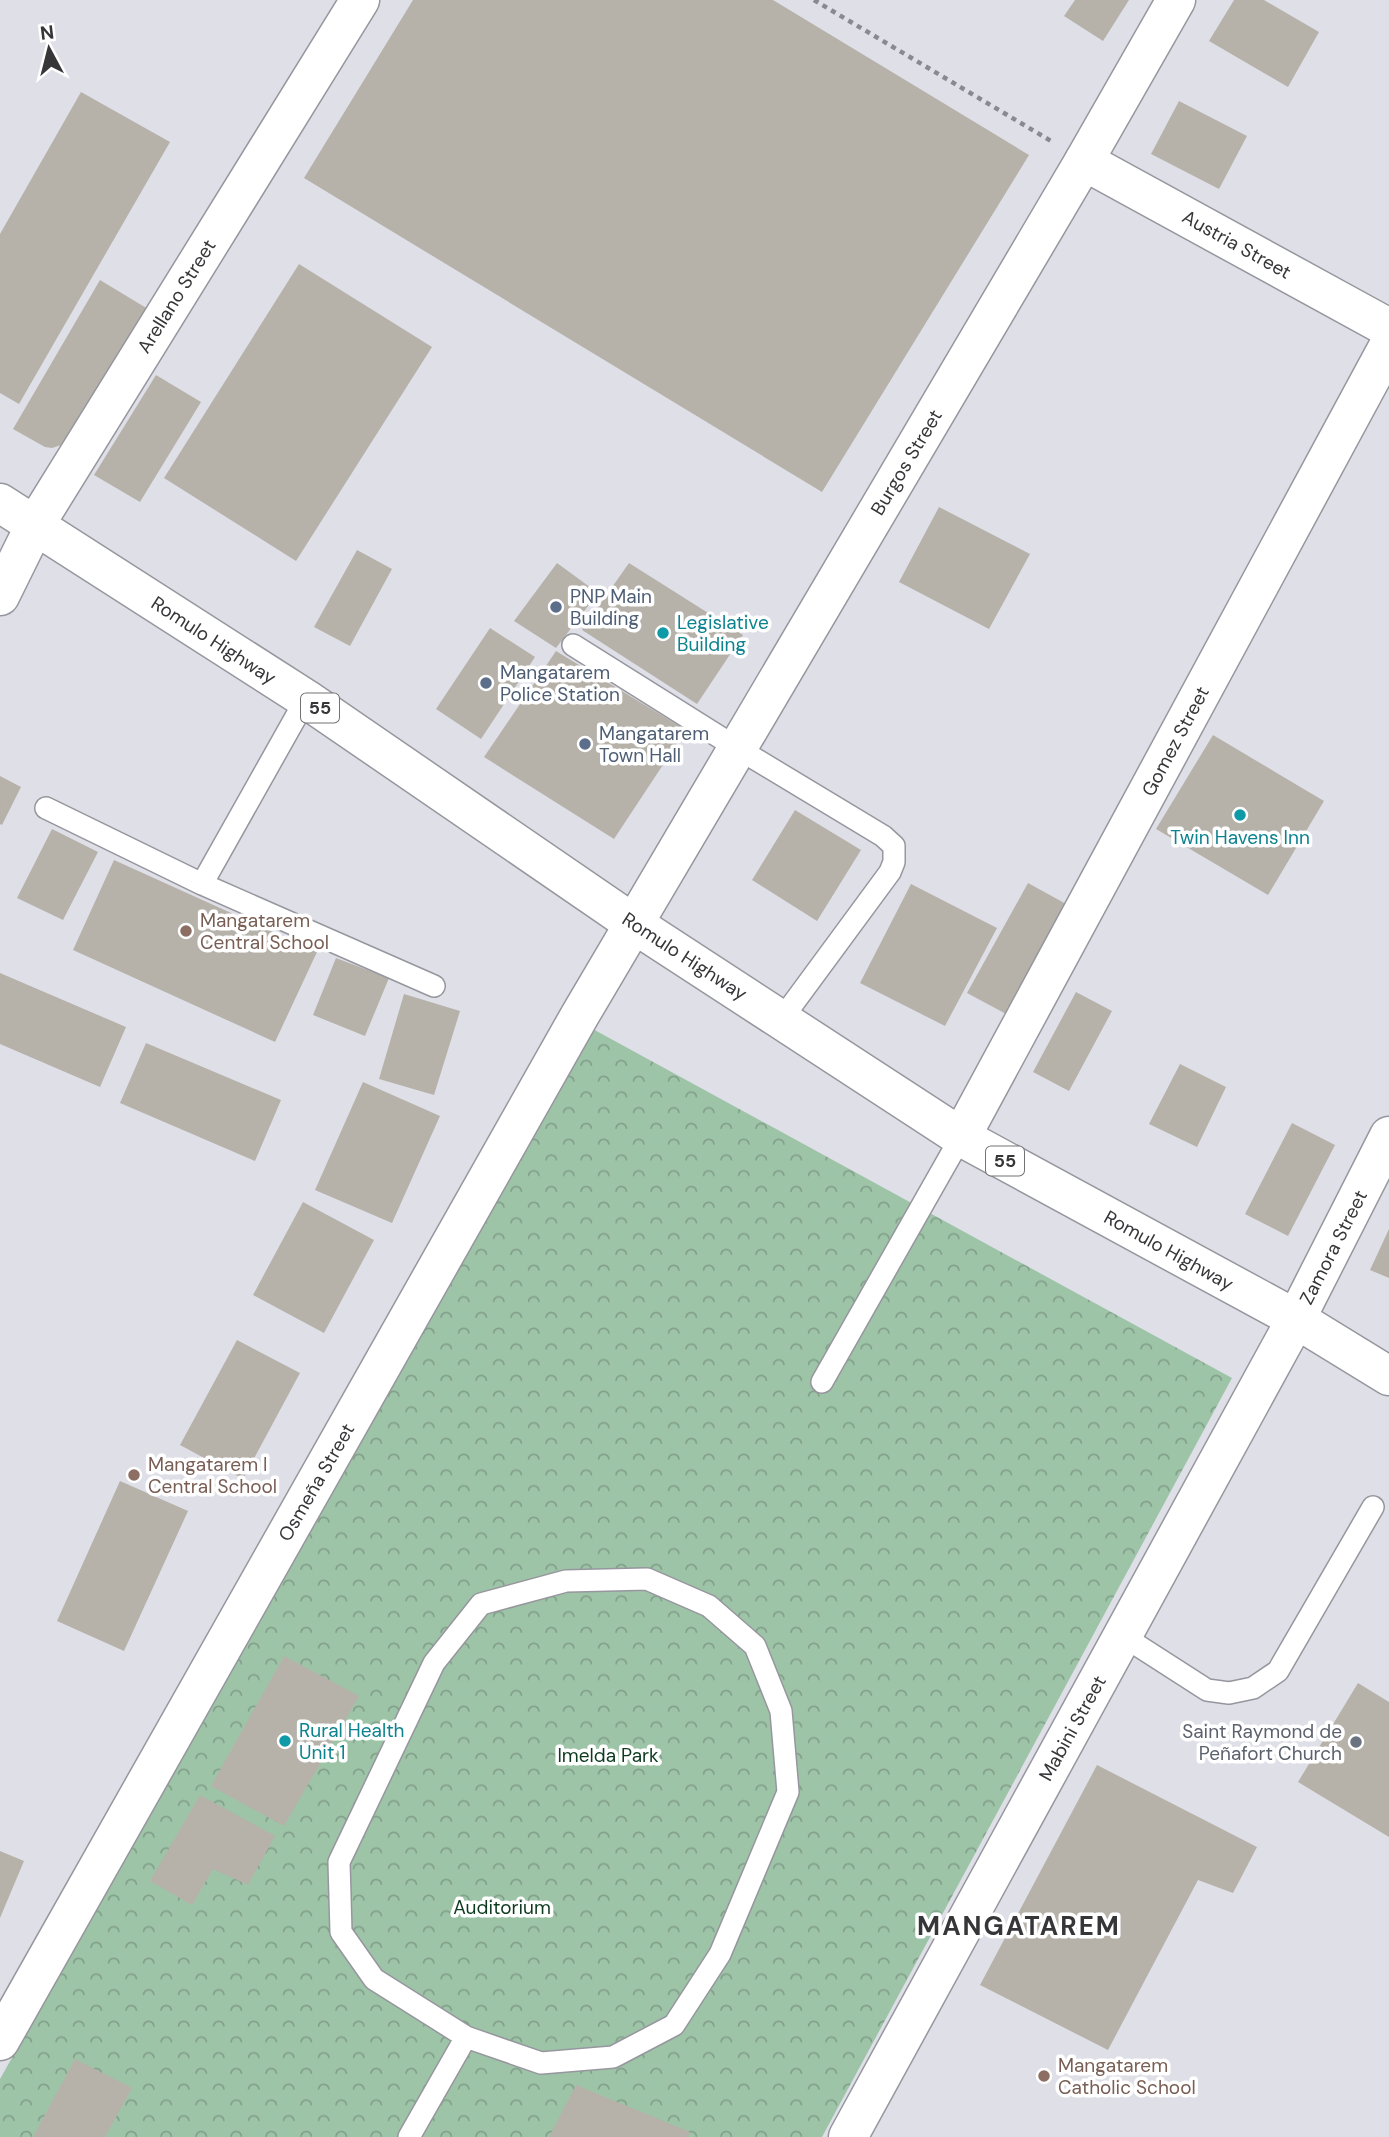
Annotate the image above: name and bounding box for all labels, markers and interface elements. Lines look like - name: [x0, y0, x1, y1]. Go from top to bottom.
- north arrow: [14, 14, 84, 84]
- text: N: [39, 19, 55, 46]
- street label: Austria Street: [1178, 204, 1296, 285]
- street label: Arellano Street: [131, 235, 221, 358]
- street label: Burgos Street: [865, 405, 948, 520]
- place label: PNP Main Building: [570, 584, 652, 631]
- street label: Romulo Highway: [146, 591, 281, 690]
- marker: PNP Main Building: [548, 599, 564, 615]
- place label: Legislative Building: [677, 610, 769, 657]
- marker: Legislative Building: [655, 625, 671, 641]
- place label: Mangatarem Police Station: [500, 660, 620, 707]
- marker: Mangatarem Police Station: [478, 675, 494, 691]
- street label: Gomez Street: [1136, 682, 1215, 801]
- road number: 55: [301, 694, 339, 722]
- place label: Mangatarem Town Hall: [599, 721, 709, 768]
- marker: Mangatarem Town Hall: [577, 736, 593, 752]
- marker: Twin Havens Inn: [1232, 807, 1248, 823]
- place label: Twin Havens Inn: [1170, 825, 1310, 850]
- street label: Romulo Highway: [617, 907, 752, 1006]
- place label: Mangatarem Central School: [200, 908, 329, 955]
- marker: Mangatarem Central School: [178, 923, 194, 939]
- road number: 55: [986, 1146, 1024, 1176]
- street label: Zamora Street: [1294, 1186, 1373, 1309]
- street label: Romulo Highway: [1100, 1205, 1238, 1297]
- street label: Osmeña Street: [273, 1419, 360, 1546]
- place label: Mangatarem I Central School: [148, 1452, 277, 1499]
- marker: Mangatarem I Central School: [126, 1467, 142, 1483]
- street label: Mabini Street: [1033, 1671, 1112, 1786]
- place label: Rural Health Unit 1: [299, 1718, 405, 1765]
- place label: Saint Raymond de Peñafort Church: [1182, 1719, 1342, 1766]
- marker: Rural Health Unit 1: [277, 1733, 293, 1749]
- marker: Saint Raymond de Peñafort Church: [1348, 1734, 1364, 1750]
- park label: Imelda Park: [557, 1743, 659, 1768]
- park label: Auditorium: [453, 1895, 551, 1920]
- district label: MANGATAREM: [917, 1909, 1121, 1943]
- place label: Mangatarem Catholic School: [1058, 2053, 1196, 2100]
- marker: Mangatarem Catholic School: [1036, 2068, 1052, 2084]

